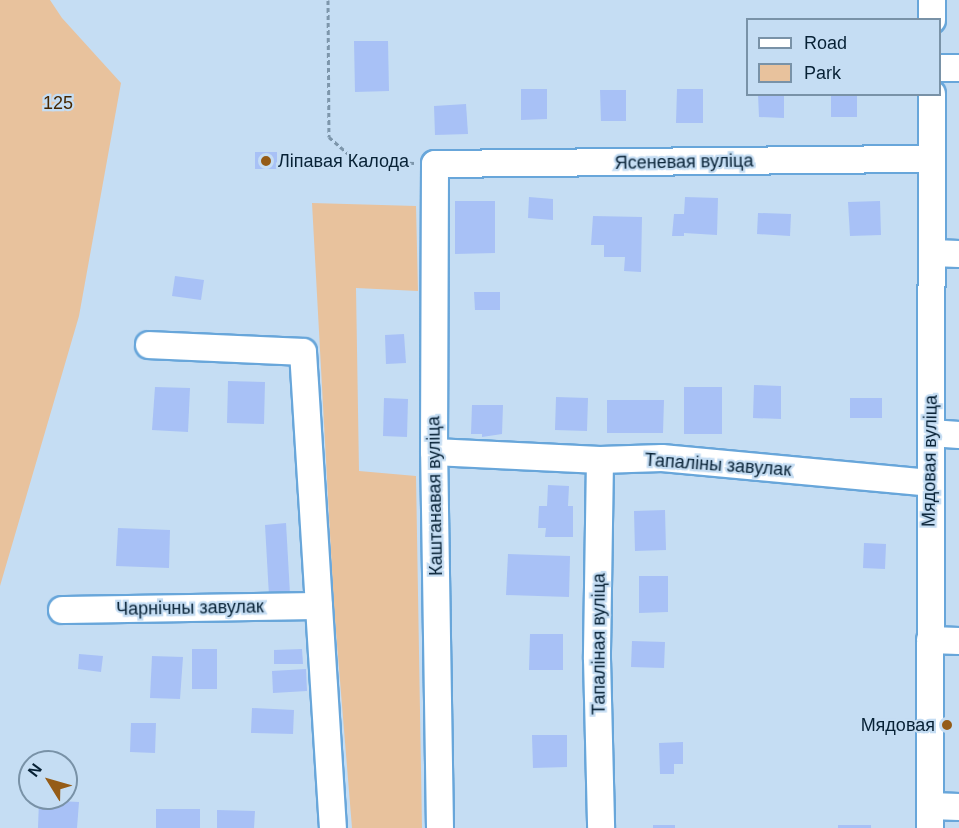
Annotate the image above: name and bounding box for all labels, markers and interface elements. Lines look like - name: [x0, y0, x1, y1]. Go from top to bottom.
- legend: [746, 18, 941, 96]
- text: Road: [804, 33, 847, 53]
- text: Park: [804, 63, 841, 83]
- park label: 125: [43, 92, 73, 114]
- place label: Ліпавая Калода: [278, 150, 409, 172]
- street label: Ясеневая вуліца: [614, 150, 754, 174]
- marker: Ліпавая Калода: [259, 154, 273, 168]
- street label: Мядовая вуліца: [918, 395, 942, 527]
- street label: Каштанавая вуліца: [423, 416, 447, 576]
- street label: Тапаліны завулак: [644, 449, 792, 481]
- street label: Тапаліная вуліца: [588, 573, 610, 715]
- street label: Чарнічны завулак: [116, 596, 264, 620]
- place label: Мядовая: [861, 714, 935, 736]
- marker: Мядовая: [940, 718, 954, 732]
- north arrow: [18, 750, 78, 810]
- text: N: [25, 760, 45, 780]

